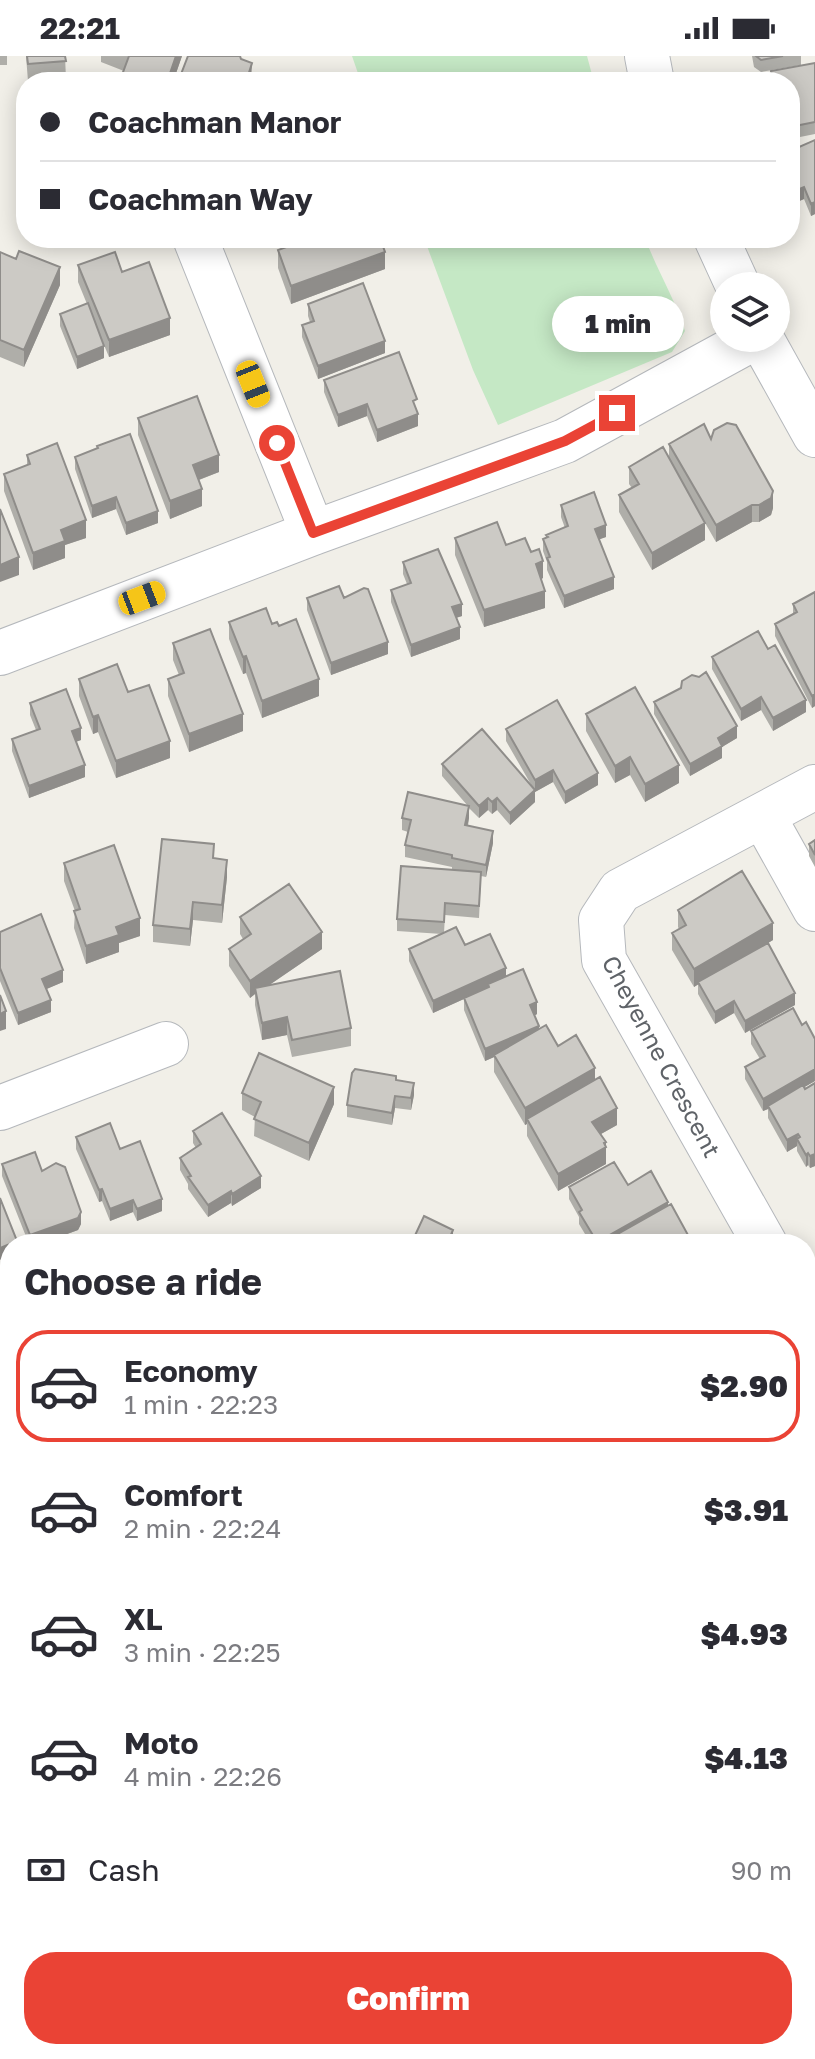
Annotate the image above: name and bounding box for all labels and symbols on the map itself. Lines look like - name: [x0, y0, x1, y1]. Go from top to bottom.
- callout: 1 min: [551, 297, 683, 353]
- car: [233, 357, 273, 411]
- route end: [599, 395, 635, 431]
- route start: [259, 425, 295, 461]
- car: [115, 578, 169, 618]
- street label: Cheyenne Crescent: [597, 950, 727, 1162]

